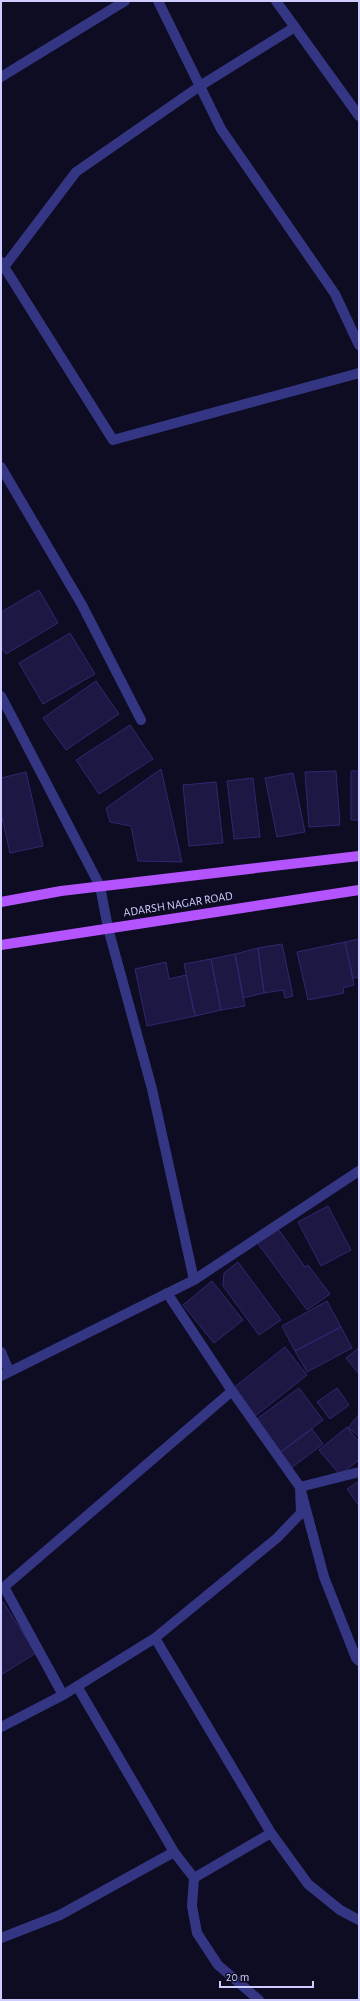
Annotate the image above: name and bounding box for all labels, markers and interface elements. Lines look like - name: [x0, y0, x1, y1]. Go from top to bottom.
- street label: ADARSH NAGAR ROAD: [123, 889, 234, 919]
- scale bar: [220, 1963, 313, 1989]
- text: 20 m: [226, 1971, 249, 1983]

